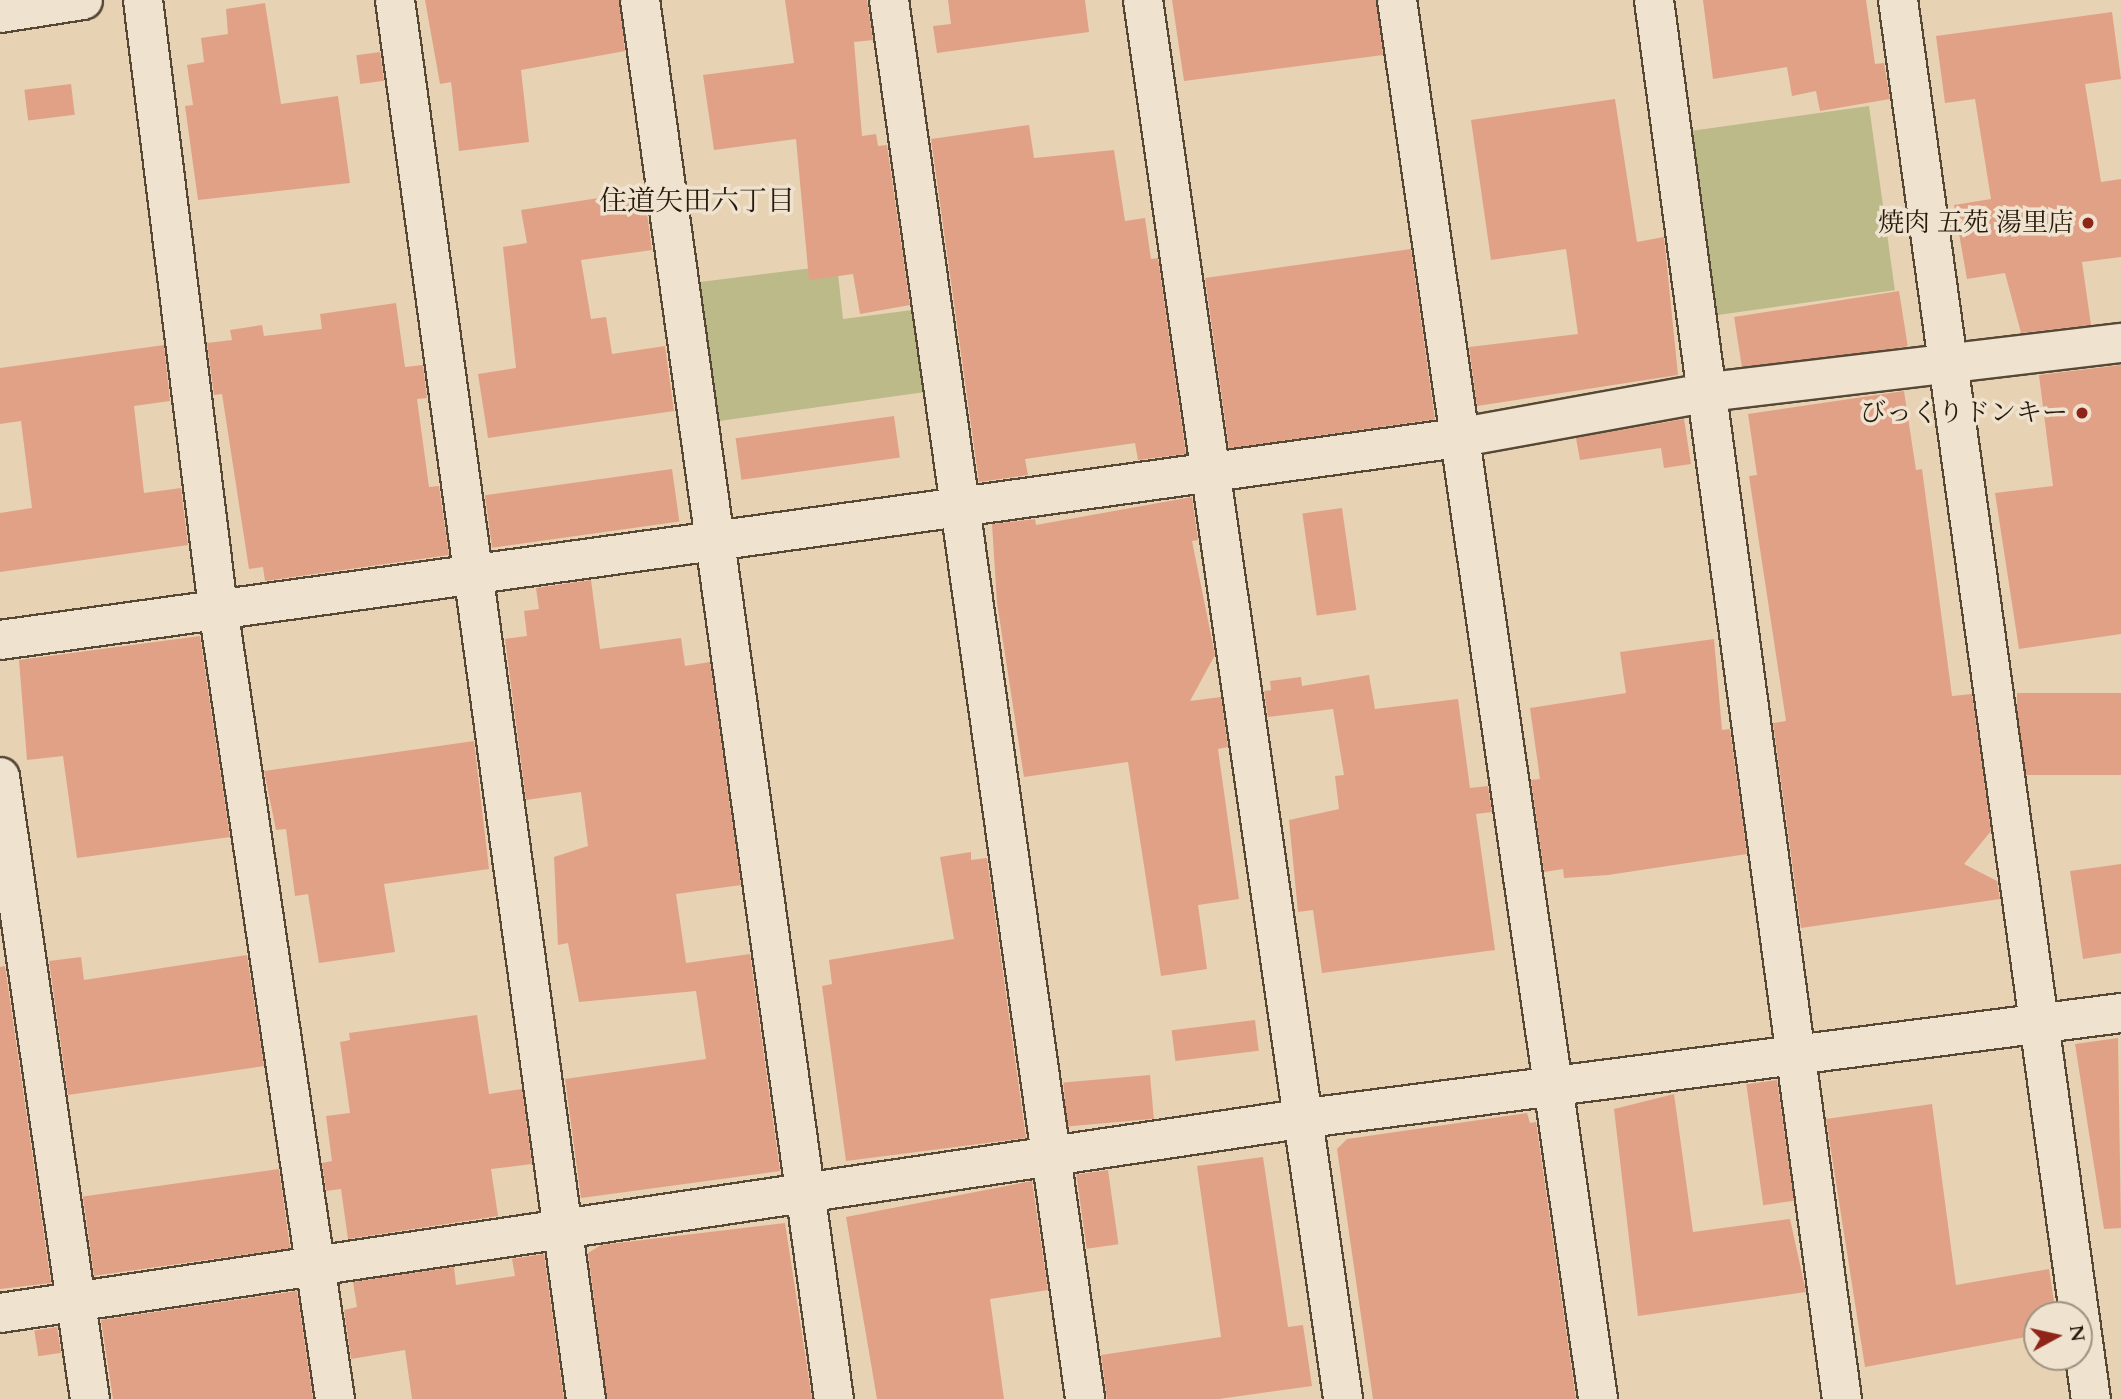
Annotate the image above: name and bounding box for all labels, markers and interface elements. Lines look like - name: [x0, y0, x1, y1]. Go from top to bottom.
- district label: 住道矢田六丁目: [599, 184, 795, 218]
- place label: 焼肉 五苑 湯里店: [1878, 207, 2074, 239]
- marker: 焼肉 五苑 湯里店: [2080, 215, 2096, 231]
- place label: びっくりドンキー: [1860, 397, 2068, 429]
- marker: びっくりドンキー: [2074, 405, 2090, 421]
- north arrow: [2023, 1301, 2093, 1371]
- text: N: [2063, 1323, 2091, 1343]

